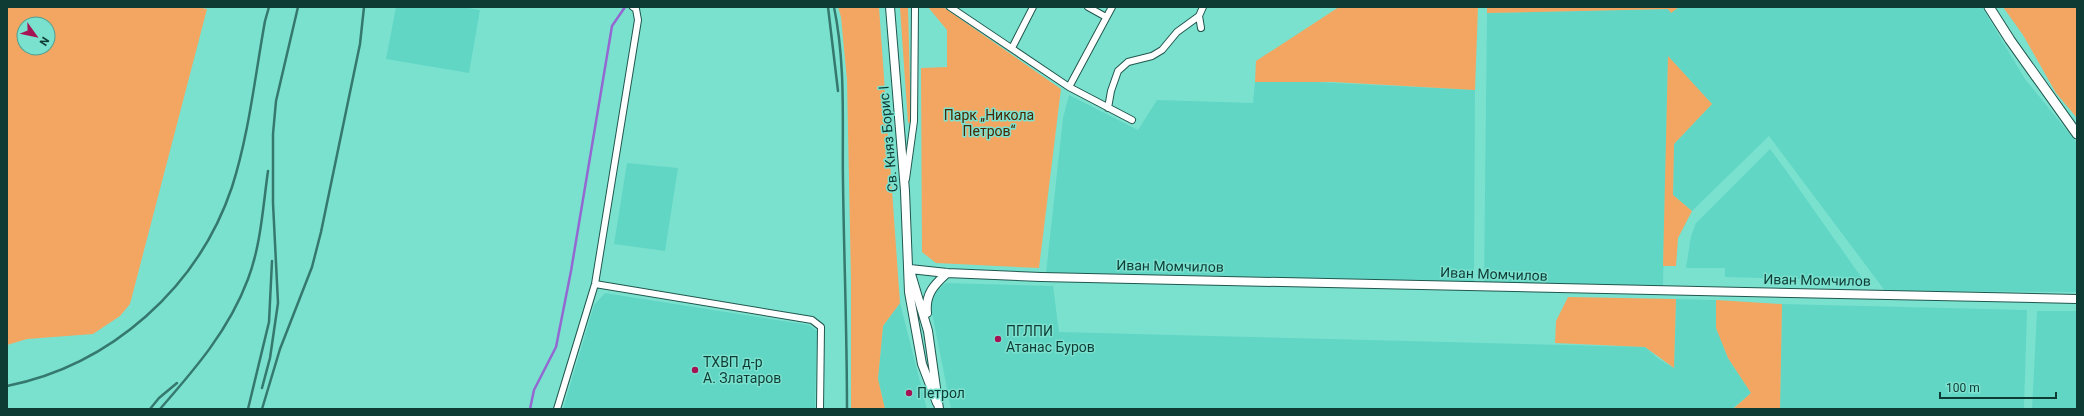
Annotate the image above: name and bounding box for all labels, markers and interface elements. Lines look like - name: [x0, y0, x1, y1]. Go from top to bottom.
- north arrow: [16, 16, 56, 56]
- text: N: [36, 34, 52, 48]
- street label: Св. Княз Борис I: [875, 85, 901, 193]
- park label: Парк „Никола Петров“: [944, 107, 1034, 139]
- street label: Иван Момчилов: [1116, 257, 1224, 275]
- street label: Иван Момчилов: [1440, 264, 1548, 284]
- street label: Иван Момчилов: [1763, 271, 1871, 289]
- place label: ПГЛПИ Атанас Буров: [1006, 323, 1095, 355]
- marker: ПГЛПИ Атанас Буров: [993, 334, 1003, 344]
- place label: ТХВП д-р А. Златаров: [703, 354, 781, 386]
- marker: ТХВП д-р А. Златаров: [690, 365, 700, 375]
- scale bar: [1940, 374, 2056, 400]
- text: 100 m: [1946, 381, 1980, 395]
- place label: Петрол: [917, 385, 965, 401]
- marker: Петрол: [904, 388, 914, 398]

